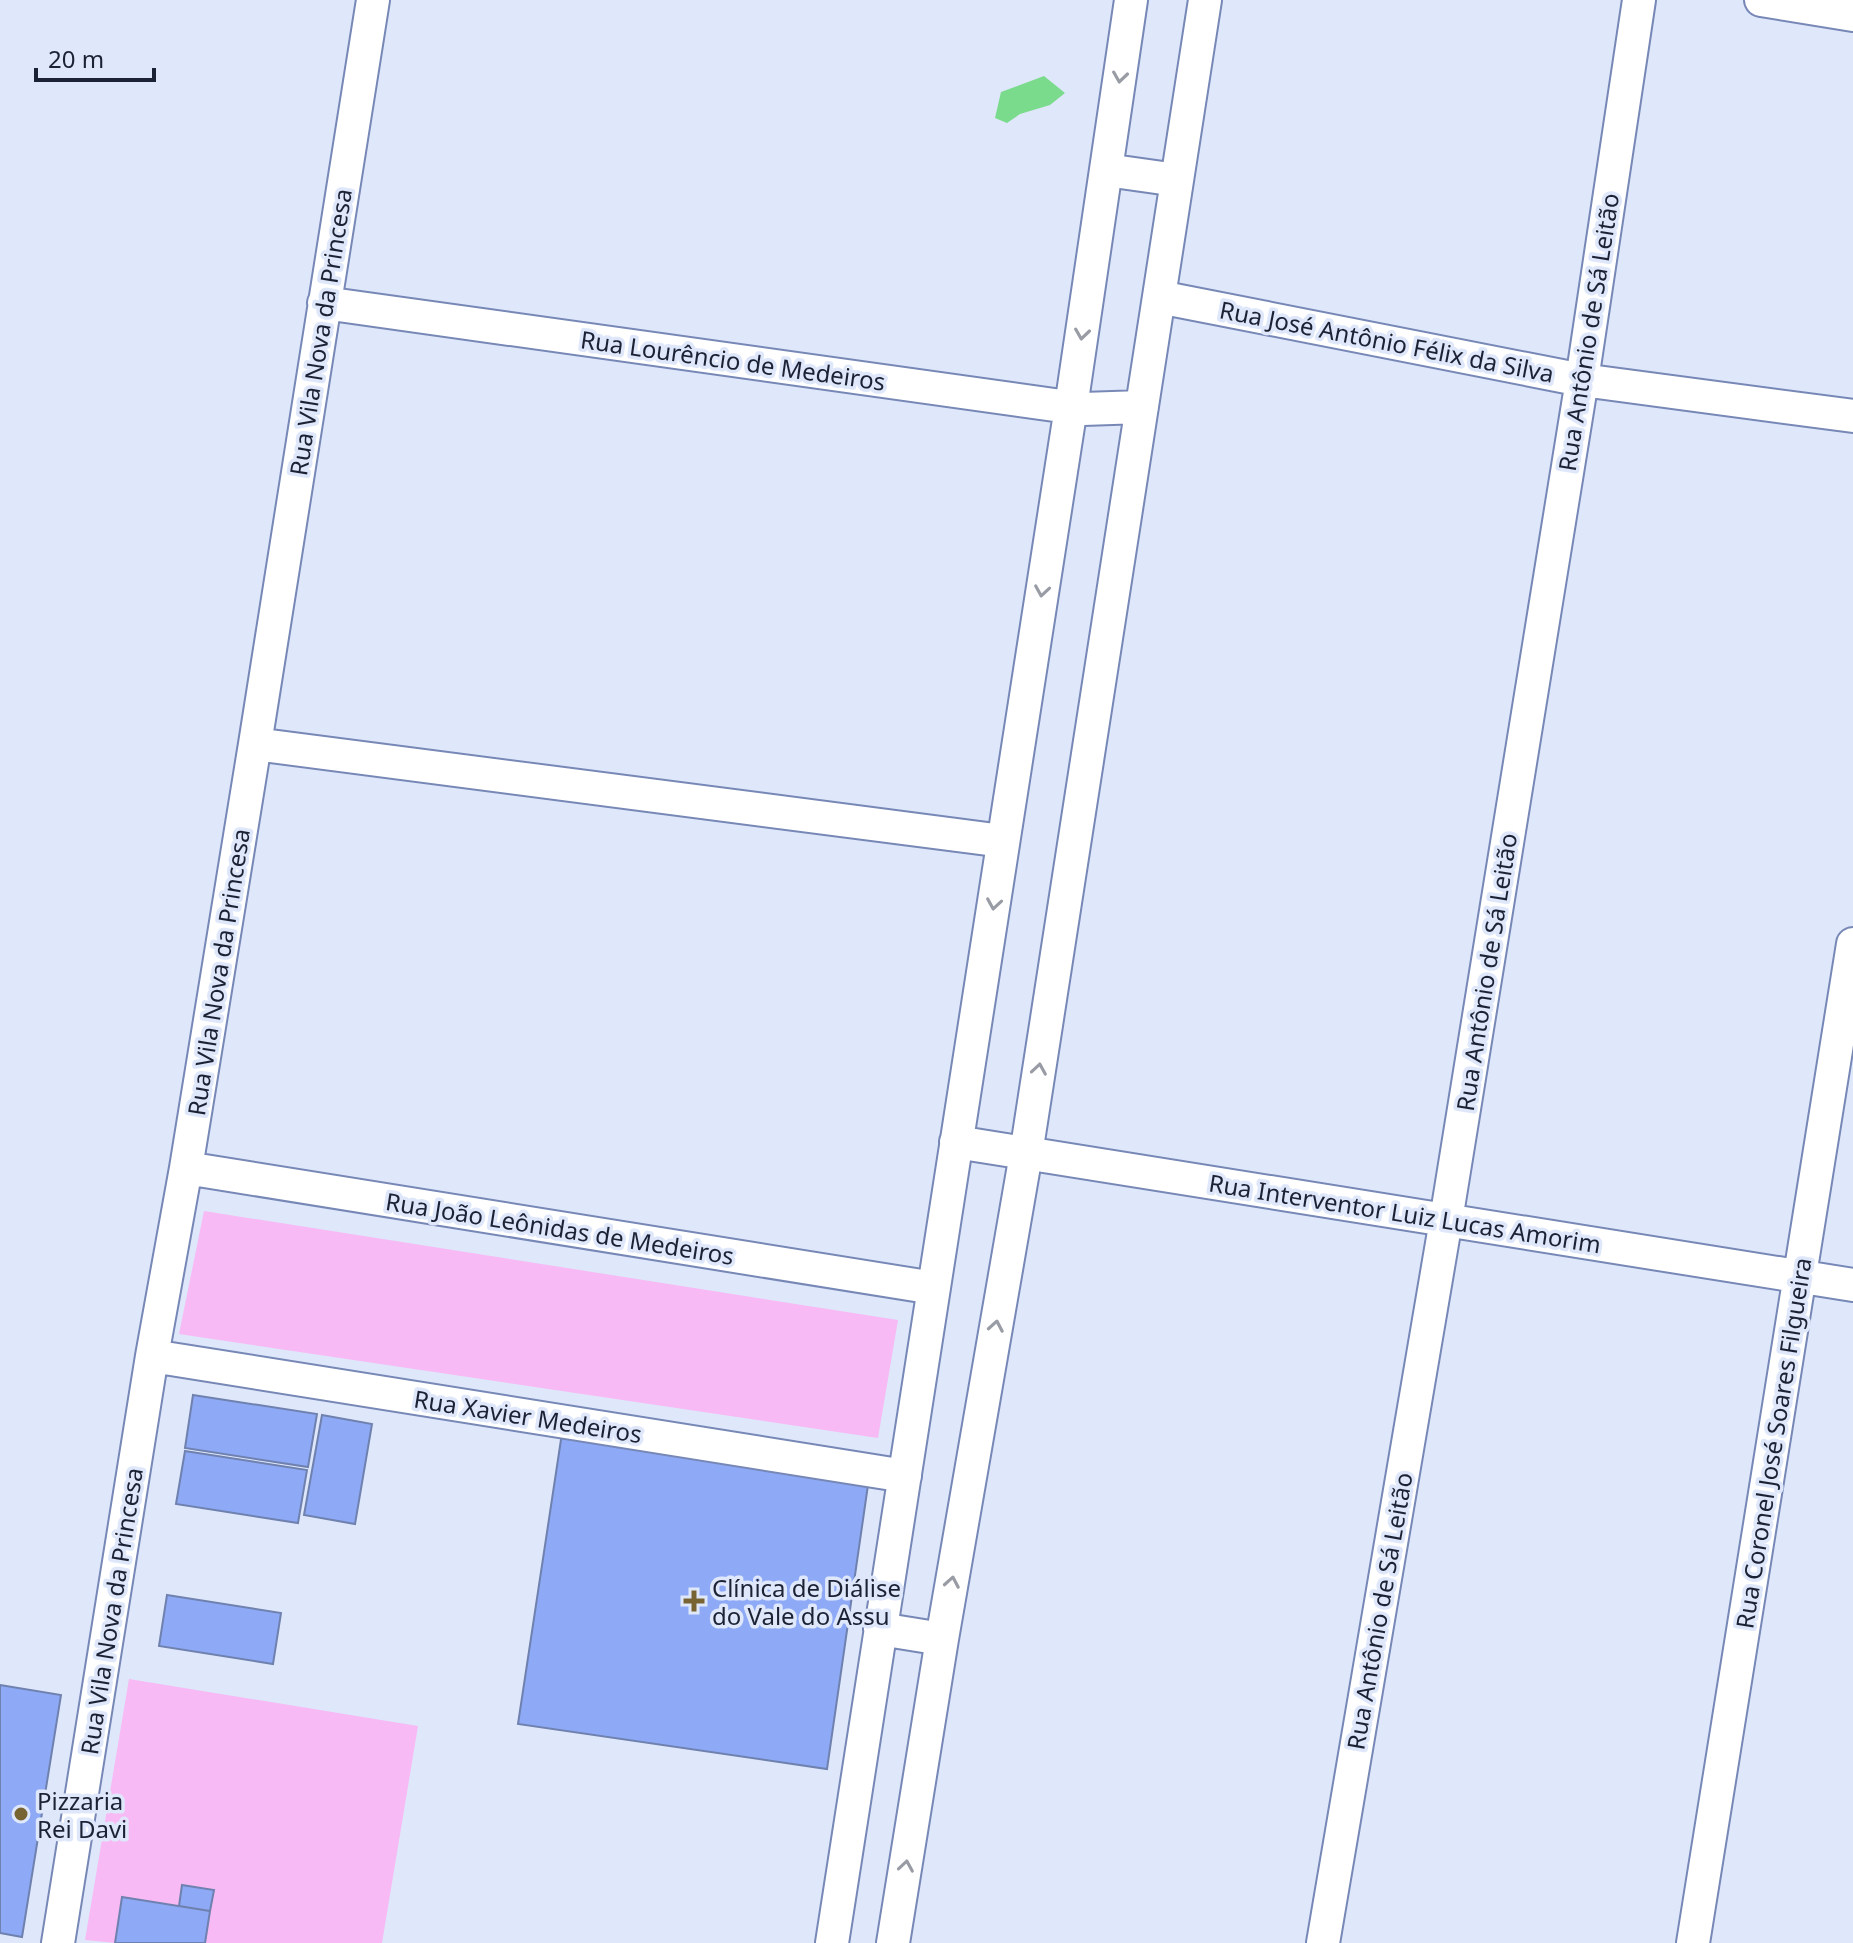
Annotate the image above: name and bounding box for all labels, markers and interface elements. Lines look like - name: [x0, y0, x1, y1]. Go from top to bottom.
- scale bar: [36, 32, 154, 82]
- text: 20 m: [48, 42, 104, 75]
- one-way arrow: [1112, 70, 1129, 84]
- street label: Rua Vila Nova da Princesa: [281, 186, 359, 478]
- street label: Rua Antônio de Sá Leitão: [1550, 191, 1626, 473]
- street label: Rua José Antônio Félix da Silva: [1217, 292, 1557, 390]
- street label: Rua Lourêncio de Medeiros: [578, 322, 888, 398]
- one-way arrow: [1074, 328, 1091, 341]
- one-way arrow: [1034, 585, 1051, 598]
- street label: Rua Vila Nova da Princesa: [179, 826, 257, 1118]
- street label: Rua Antônio de Sá Leitão: [1448, 831, 1524, 1113]
- one-way arrow: [986, 897, 1003, 910]
- one-way arrow: [1030, 1062, 1047, 1076]
- street label: Rua Interventor Luiz Lucas Amorim: [1207, 1166, 1603, 1260]
- street label: Rua João Leônidas de Medeiros: [384, 1184, 736, 1272]
- street label: Rua Coronel José Soares Filgueira: [1727, 1255, 1819, 1631]
- one-way arrow: [987, 1319, 1004, 1332]
- street label: Rua Xavier Medeiros: [412, 1382, 644, 1450]
- street label: Rua Vila Nova da Princesa: [72, 1465, 150, 1757]
- street label: Rua Antônio de Sá Leitão: [1338, 1470, 1420, 1752]
- place label: Clínica de Diálise do Vale do Assu: [712, 1571, 901, 1632]
- one-way arrow: [942, 1575, 959, 1588]
- marker: Clínica de Diálise do Vale do Assu: [683, 1590, 705, 1612]
- place label: Pizzaria Rei Davi: [37, 1784, 127, 1845]
- marker: Pizzaria Rei Davi: [12, 1805, 30, 1823]
- one-way arrow: [896, 1859, 913, 1873]

